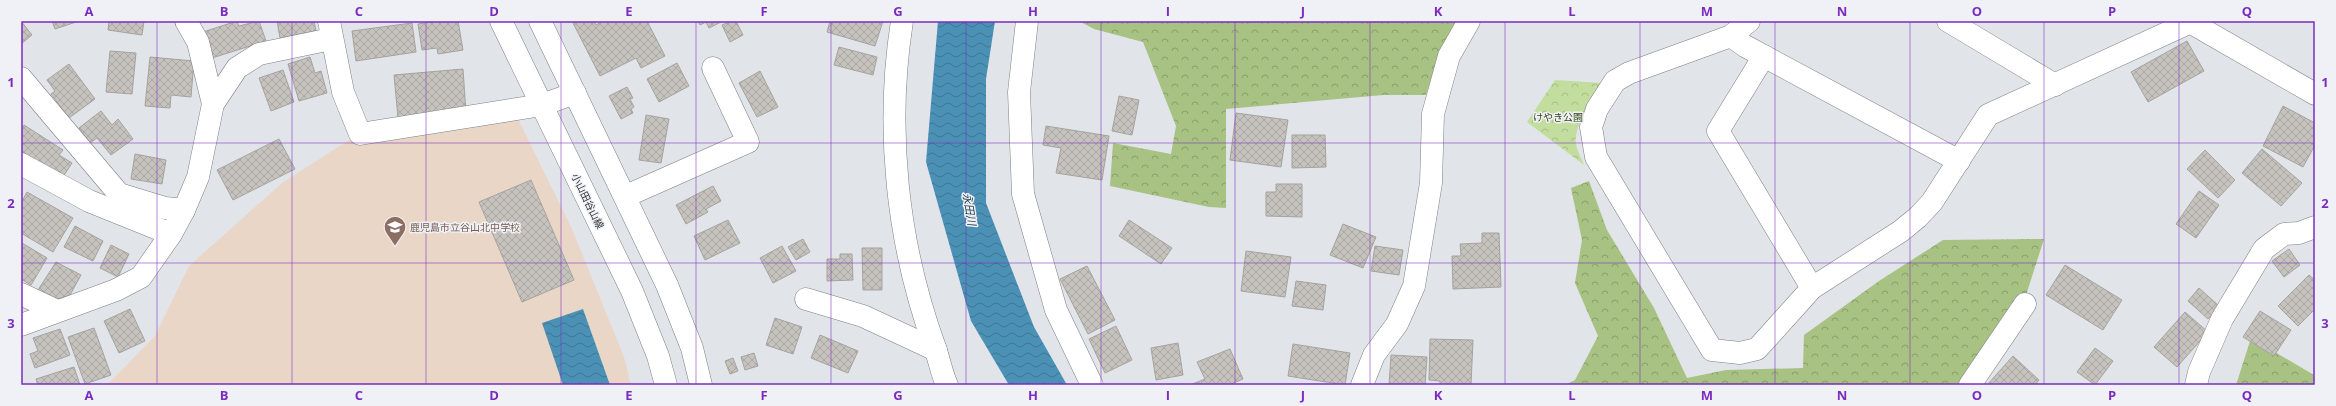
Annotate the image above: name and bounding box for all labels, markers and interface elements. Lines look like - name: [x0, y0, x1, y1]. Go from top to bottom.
- text: A: [85, 2, 94, 20]
- text: B: [220, 2, 229, 20]
- text: C: [355, 2, 363, 20]
- text: D: [489, 2, 499, 20]
- text: E: [625, 2, 633, 20]
- text: F: [760, 2, 768, 20]
- text: G: [893, 2, 903, 20]
- text: H: [1028, 2, 1038, 20]
- text: I: [1166, 2, 1170, 20]
- text: J: [1300, 2, 1305, 20]
- text: K: [1434, 2, 1443, 20]
- text: L: [1568, 2, 1576, 20]
- text: M: [1701, 2, 1713, 20]
- text: N: [1837, 2, 1847, 20]
- text: O: [1972, 2, 1982, 20]
- text: P: [2108, 2, 2116, 20]
- text: Q: [2242, 2, 2252, 20]
- text: 1: [7, 73, 15, 91]
- text: 1: [2321, 73, 2329, 91]
- park label: けやき公園: [1533, 110, 1583, 124]
- street label: 小山田谷山線: [569, 171, 607, 231]
- water label: 永田川: [960, 192, 980, 227]
- text: 2: [7, 194, 15, 212]
- text: 2: [2321, 194, 2329, 212]
- school or university icon: 鹿児島市立谷山北中学校: [382, 214, 408, 247]
- place label: 鹿児島市立谷山北中学校: [410, 220, 520, 234]
- text: 3: [7, 314, 15, 332]
- text: 3: [2321, 314, 2329, 332]
- text: A: [85, 386, 94, 404]
- text: B: [220, 386, 229, 404]
- text: C: [355, 386, 363, 404]
- text: D: [489, 386, 499, 404]
- text: E: [625, 386, 633, 404]
- text: F: [760, 386, 768, 404]
- text: G: [893, 386, 903, 404]
- text: H: [1028, 386, 1038, 404]
- text: I: [1166, 386, 1170, 404]
- text: J: [1300, 386, 1305, 404]
- text: K: [1434, 386, 1443, 404]
- text: L: [1568, 386, 1576, 404]
- text: M: [1701, 386, 1713, 404]
- text: N: [1837, 386, 1847, 404]
- text: O: [1972, 386, 1982, 404]
- text: P: [2108, 386, 2116, 404]
- text: Q: [2242, 386, 2252, 404]

